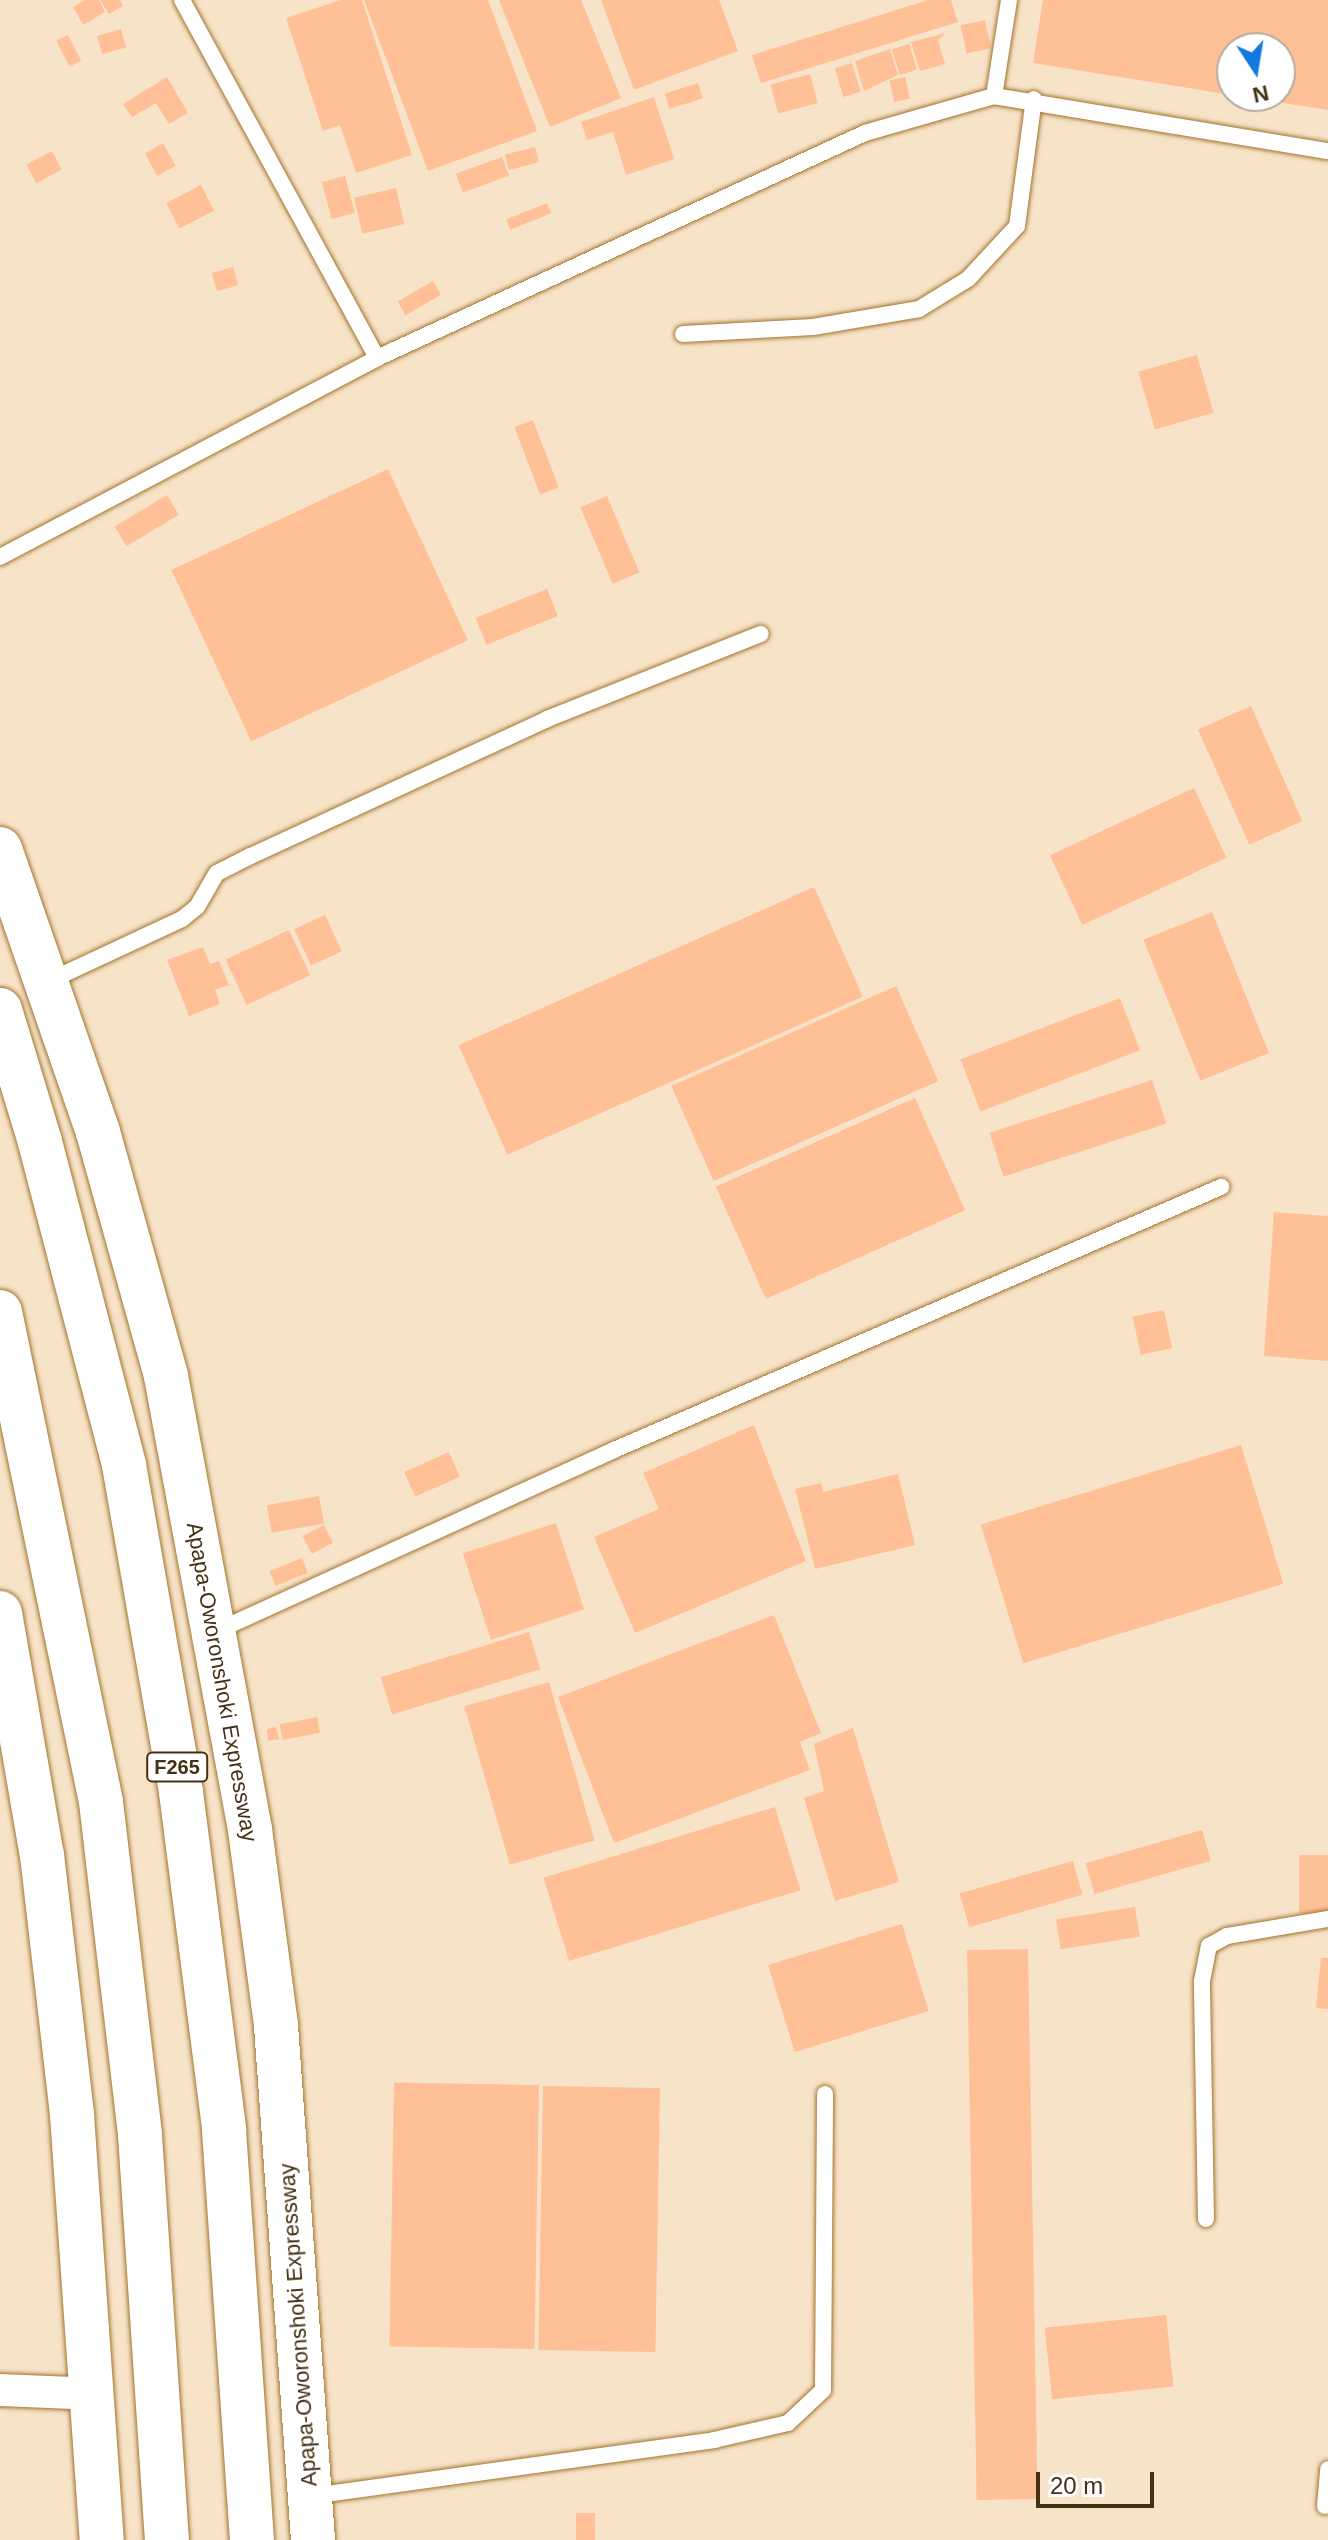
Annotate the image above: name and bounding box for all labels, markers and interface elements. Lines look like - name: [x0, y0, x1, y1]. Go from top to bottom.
- north arrow: [1216, 32, 1296, 112]
- text: N: [1250, 80, 1271, 108]
- street label: Apapa-Oworonshoki Expressway: [181, 1520, 263, 1844]
- road number: F265: [145, 1751, 209, 1783]
- street label: Apapa-Oworonshoki Expressway: [274, 2162, 322, 2488]
- scale bar: [1040, 2456, 1158, 2506]
- text: 20 m: [1050, 2472, 1103, 2499]

